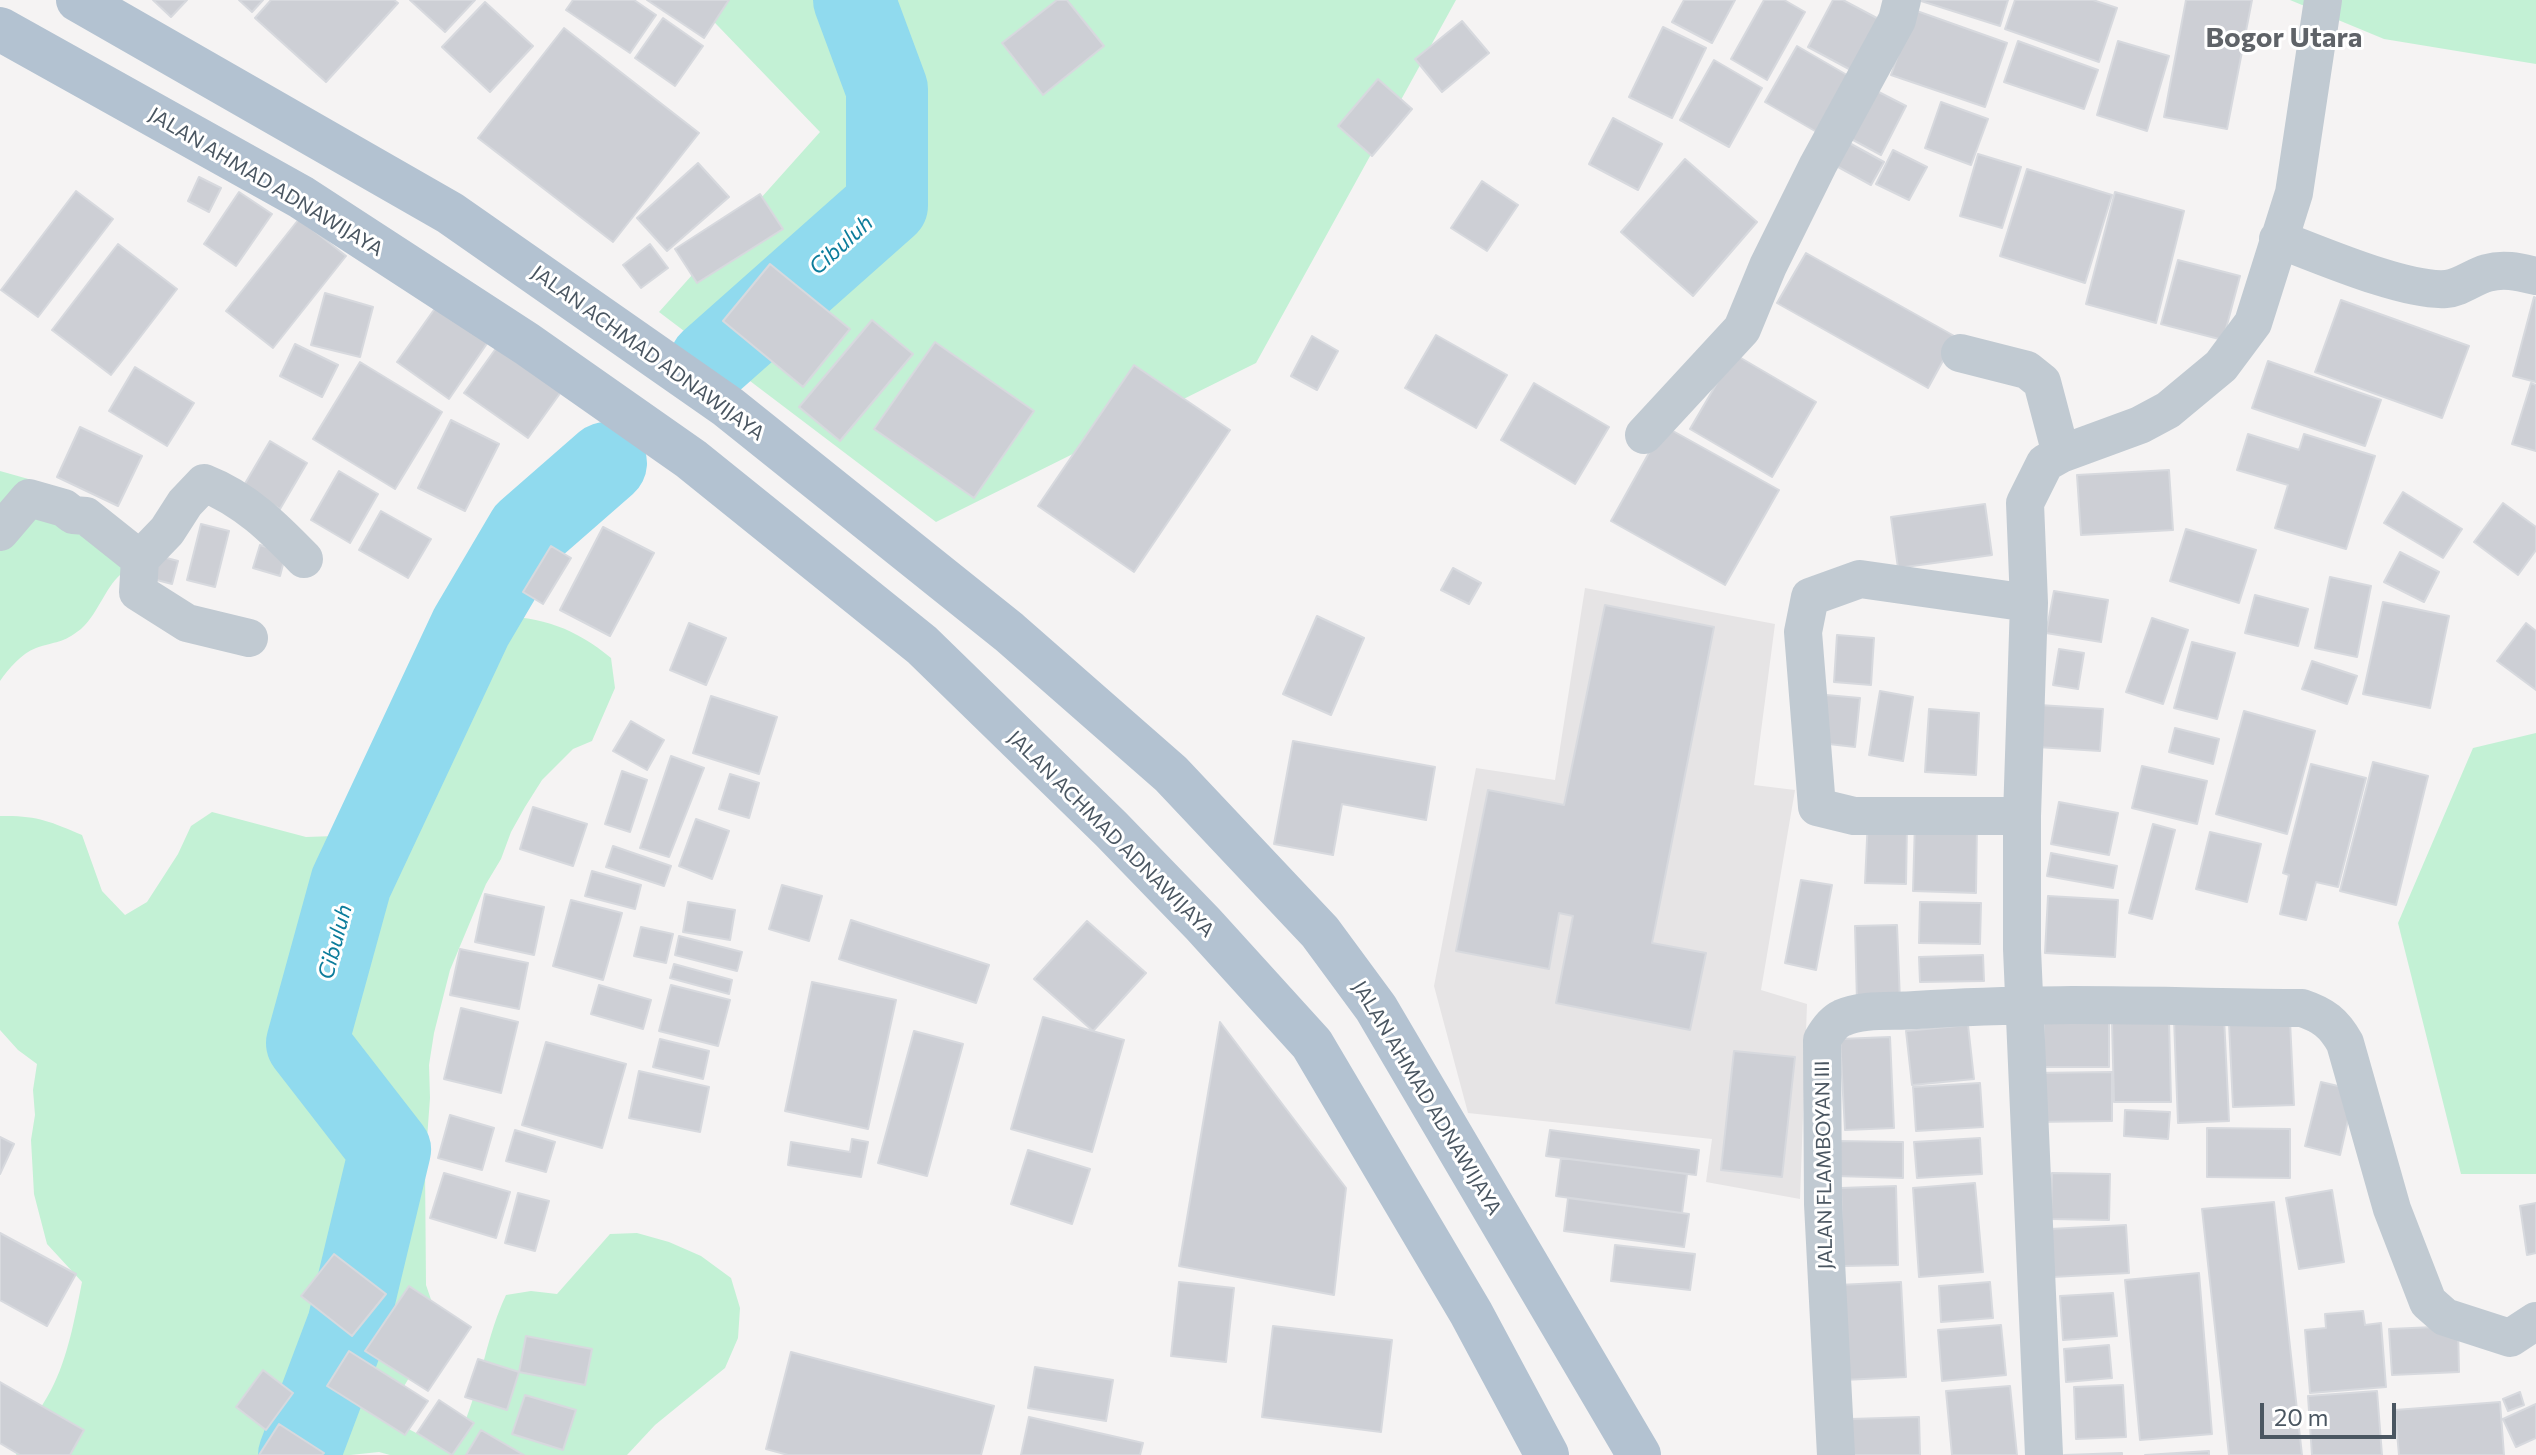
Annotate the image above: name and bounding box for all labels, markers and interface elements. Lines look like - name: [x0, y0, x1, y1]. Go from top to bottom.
- district label: Bogor Utara: [2205, 21, 2363, 55]
- street label: JALAN AHMAD ADNAWIJAYA: [145, 102, 387, 262]
- water label: Cibuluh: [804, 210, 878, 280]
- street label: JALAN ACHMAD ADNAWIJAYA: [527, 260, 769, 446]
- street label: JALAN ACHMAD ADNAWIJAYA: [1003, 726, 1219, 942]
- water label: Cibuluh: [312, 902, 358, 982]
- street label: JALAN AHMAD ADNAWIJAYA: [1347, 977, 1507, 1219]
- street label: JALAN FLAMBOYAN III: [1810, 1060, 1838, 1270]
- scale bar: [2264, 1387, 2400, 1437]
- text: 20 m: [2274, 1402, 2328, 1431]

